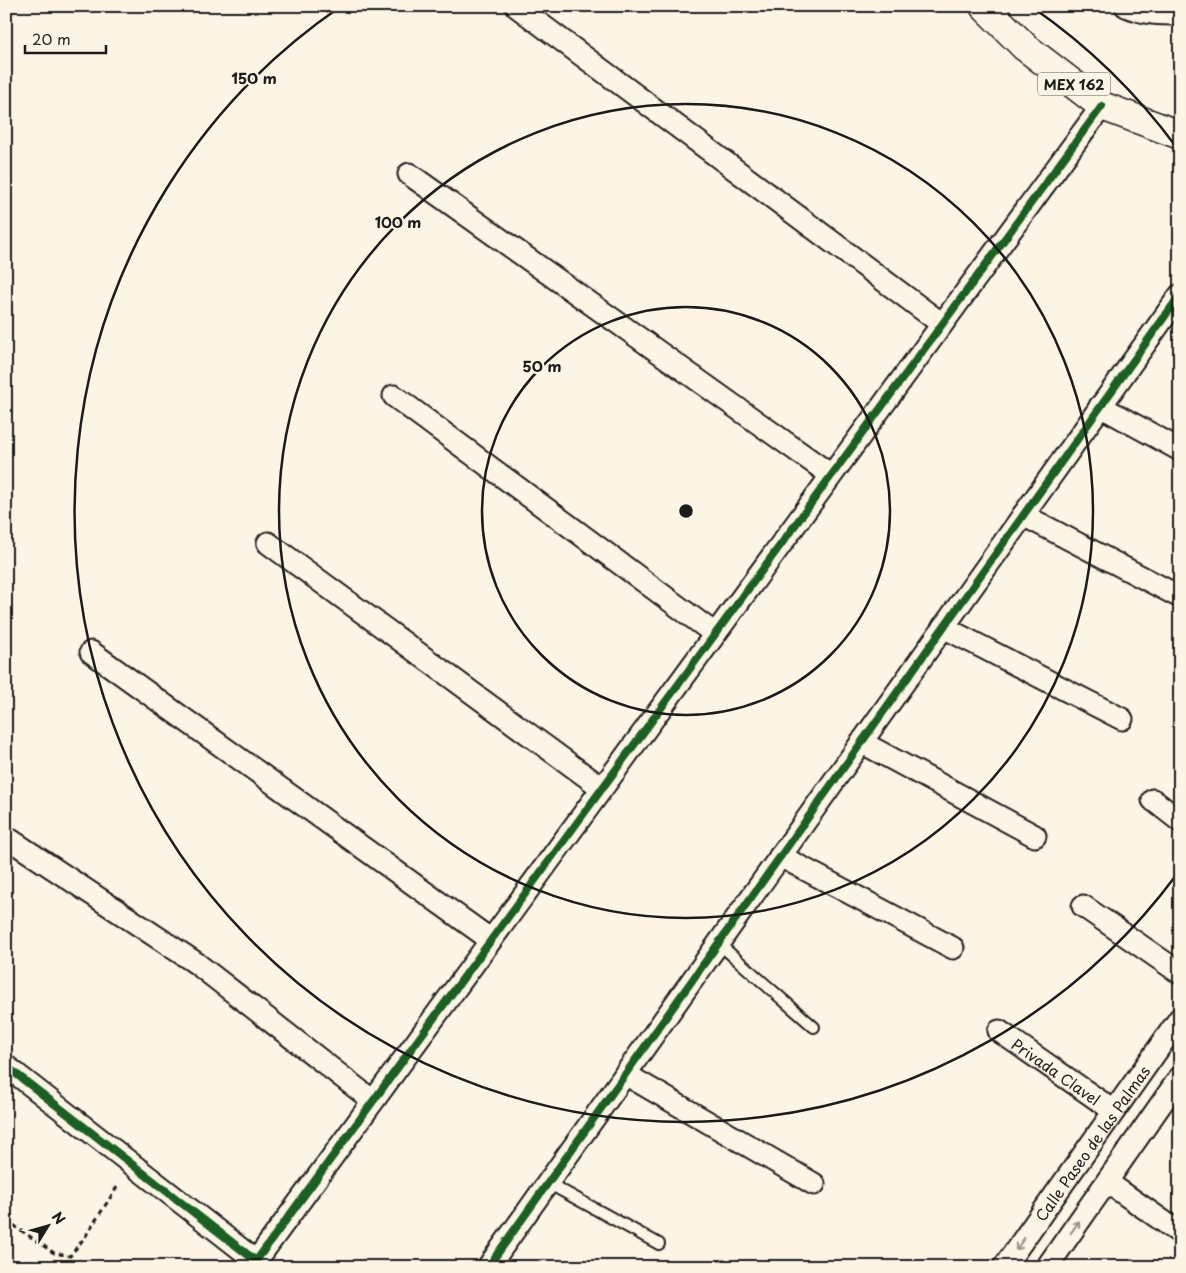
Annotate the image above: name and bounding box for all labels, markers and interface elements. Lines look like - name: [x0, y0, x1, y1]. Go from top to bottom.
- scale bar: [25, 22, 106, 54]
- text: 20 m: [32, 27, 71, 50]
- text: 150 m: [231, 66, 277, 89]
- road number: MEX 162: [1038, 72, 1110, 96]
- text: 100 m: [375, 210, 421, 233]
- text: 50 m: [523, 354, 561, 377]
- centre of rings: [677, 502, 695, 520]
- street label: Privada Clavel: [1007, 1032, 1105, 1110]
- street label: Calle Paseo de las Palmas: [1029, 1060, 1155, 1225]
- north arrow: [22, 1200, 72, 1250]
- text: N: [47, 1207, 71, 1229]
- one-way arrow: [1070, 1220, 1080, 1234]
- one-way arrow: [1015, 1237, 1025, 1251]

